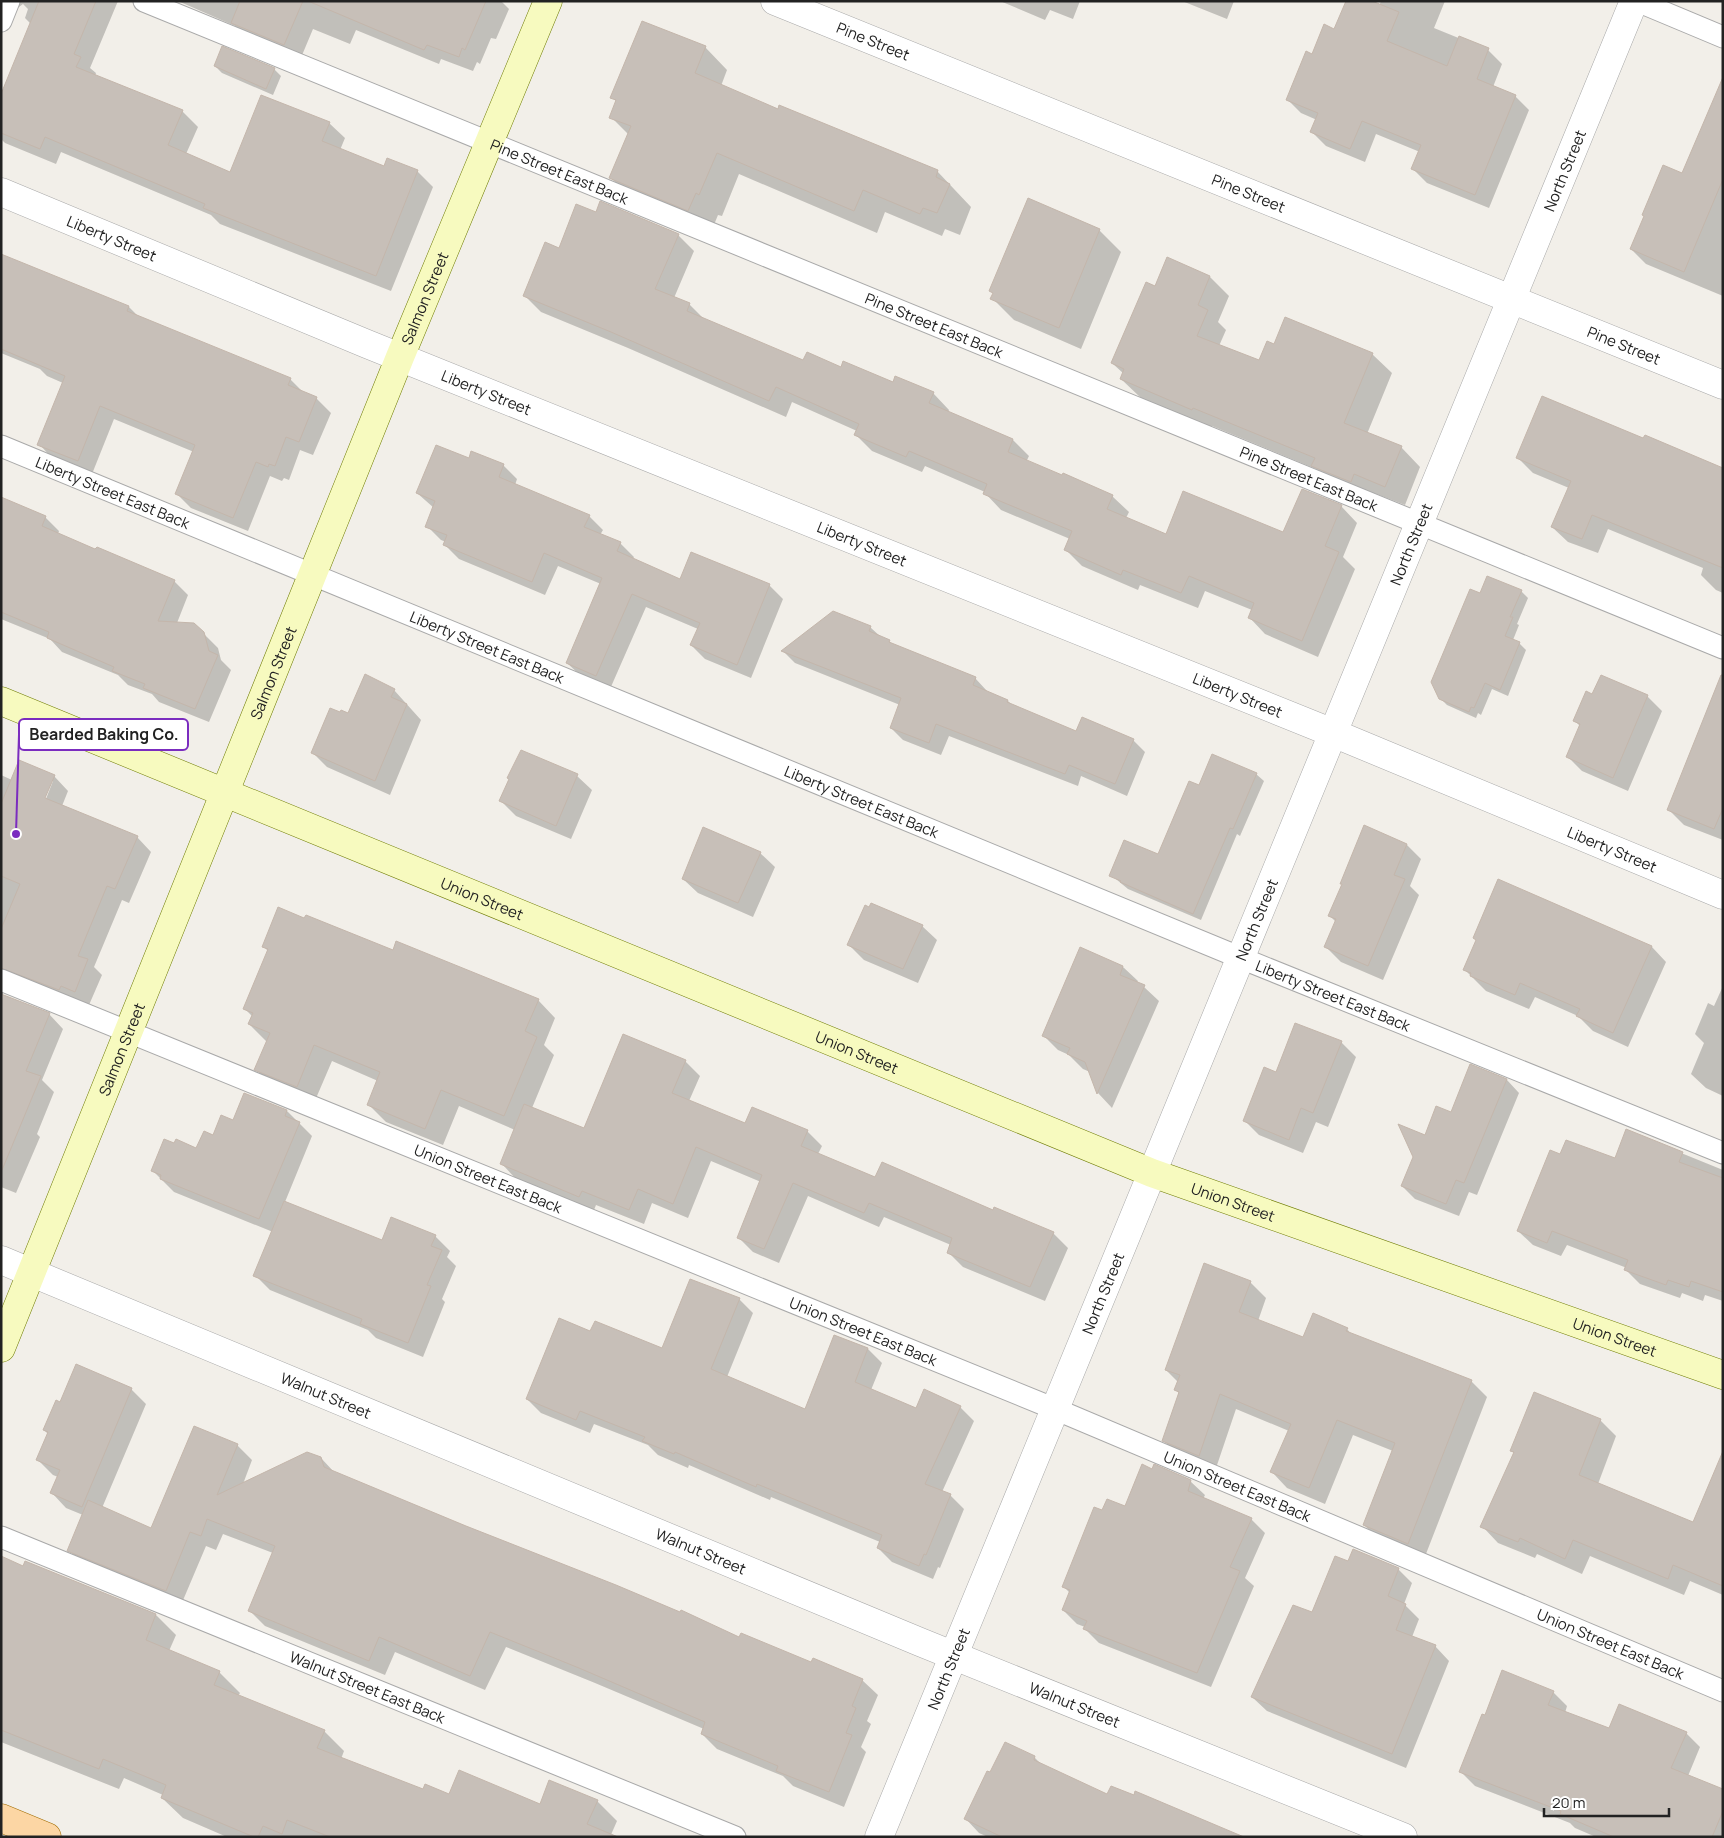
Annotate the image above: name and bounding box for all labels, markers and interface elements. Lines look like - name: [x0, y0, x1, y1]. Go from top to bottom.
- street label: Pine Street: [833, 17, 913, 65]
- street label: North Street: [1538, 126, 1591, 214]
- street label: Pine Street East Back: [487, 134, 632, 209]
- street label: Pine Street: [1209, 169, 1288, 217]
- street label: Liberty Street: [64, 210, 160, 266]
- street label: Salmon Street: [396, 249, 453, 348]
- street label: Pine Street East Back: [862, 287, 1007, 363]
- street label: Pine Street: [1584, 321, 1664, 369]
- street label: Liberty Street: [438, 365, 534, 420]
- street label: Pine Street East Back: [1237, 441, 1382, 516]
- street label: Liberty Street East Back: [32, 451, 194, 534]
- street label: North Street: [1385, 500, 1437, 588]
- street label: Liberty Street: [814, 516, 910, 571]
- street label: Liberty Street East Back: [407, 606, 568, 688]
- street label: Salmon Street: [245, 623, 301, 722]
- street label: Liberty Street: [1190, 667, 1286, 722]
- callout: Bearded Baking Co.: [19, 719, 188, 750]
- text: Bearded Baking Co.: [29, 723, 179, 745]
- street label: Liberty Street East Back: [781, 760, 942, 843]
- street label: Liberty Street: [1564, 821, 1660, 877]
- street label: Union Street: [437, 872, 527, 925]
- street label: North Street: [1230, 875, 1282, 964]
- street label: Liberty Street East Back: [1253, 955, 1414, 1036]
- street label: Salmon Street: [93, 1000, 149, 1099]
- street label: Union Street: [812, 1026, 901, 1078]
- street label: Union Street East Back: [411, 1139, 566, 1218]
- street label: Union Street: [1188, 1177, 1278, 1226]
- street label: North Street: [1076, 1249, 1129, 1337]
- street label: Union Street East Back: [786, 1291, 941, 1371]
- street label: Union Street: [1570, 1312, 1660, 1361]
- street label: Walnut Street: [278, 1367, 374, 1423]
- street label: Union Street East Back: [1161, 1446, 1315, 1527]
- street label: Walnut Street: [652, 1523, 749, 1579]
- street label: Union Street East Back: [1534, 1603, 1688, 1684]
- street label: North Street: [922, 1625, 974, 1713]
- street label: Walnut Street East Back: [287, 1646, 449, 1728]
- street label: Walnut Street: [1026, 1677, 1123, 1732]
- scale bar: [1544, 1786, 1669, 1818]
- text: 20 m: [1552, 1792, 1585, 1813]

